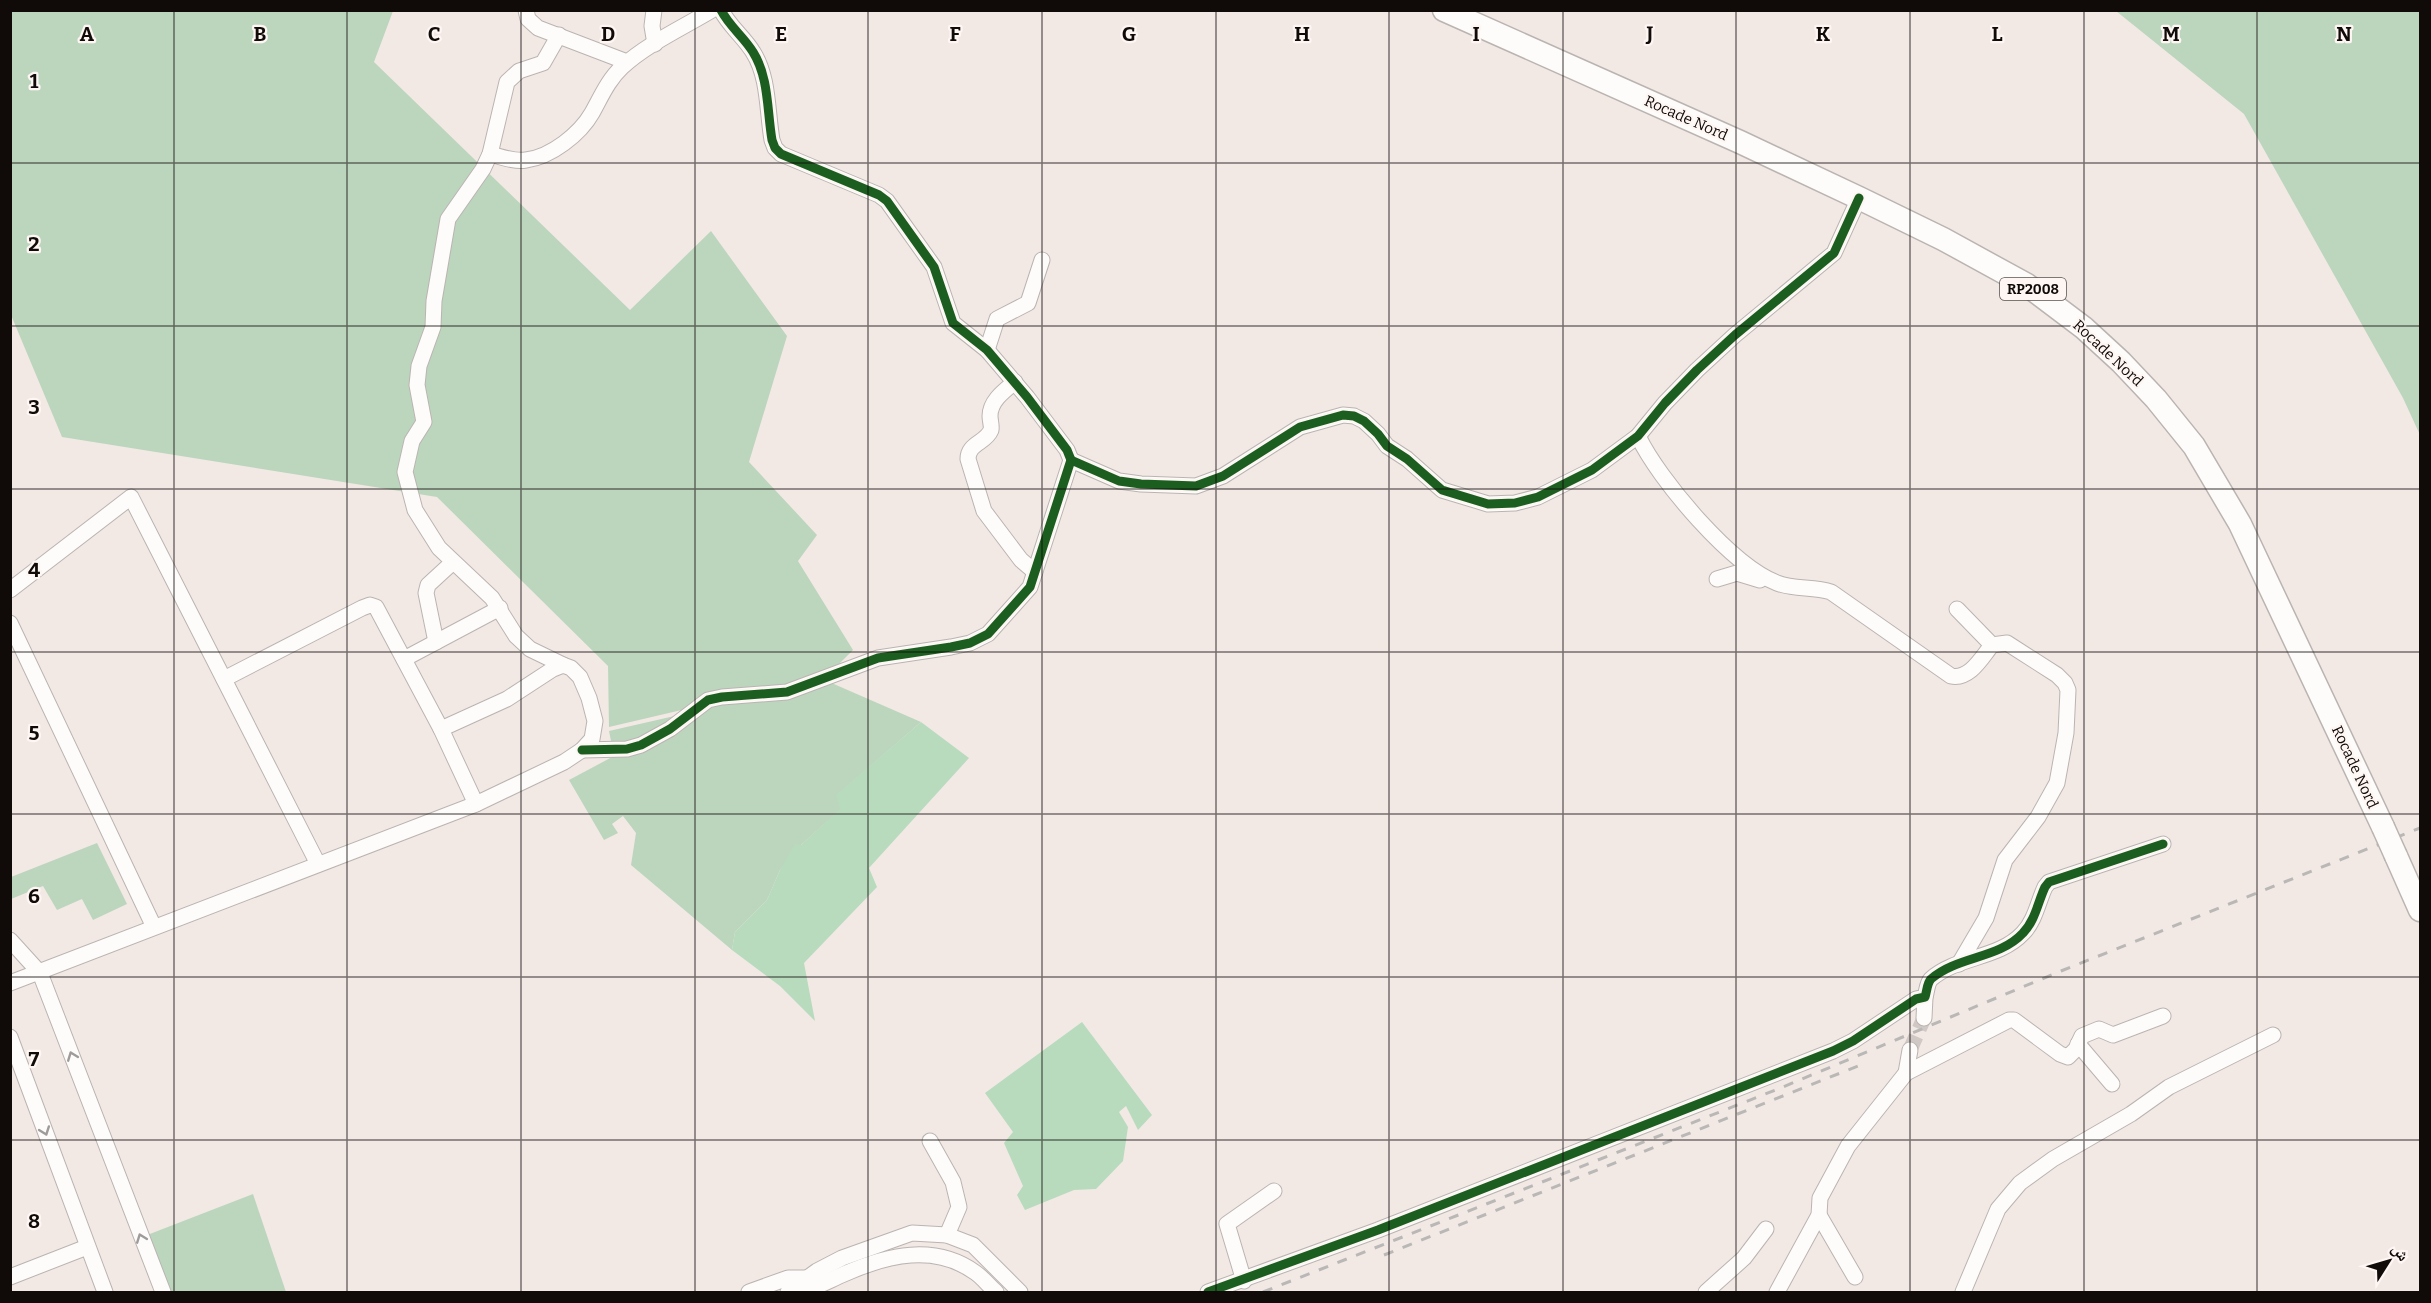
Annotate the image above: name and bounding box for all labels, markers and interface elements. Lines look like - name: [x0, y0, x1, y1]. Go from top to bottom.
- text: A: [80, 22, 95, 46]
- text: B: [254, 22, 267, 46]
- text: C: [428, 22, 440, 46]
- text: D: [601, 22, 615, 46]
- text: E: [775, 22, 787, 46]
- text: F: [949, 22, 961, 46]
- text: G: [1122, 22, 1136, 46]
- text: H: [1294, 22, 1310, 46]
- text: I: [1472, 22, 1480, 46]
- text: J: [1646, 22, 1654, 46]
- text: K: [1816, 22, 1831, 46]
- text: L: [1991, 22, 2003, 46]
- text: M: [2162, 22, 2180, 46]
- text: N: [2336, 22, 2352, 46]
- text: 1: [30, 69, 39, 93]
- street label: Rocade Nord: [1642, 92, 1731, 144]
- text: 2: [28, 232, 40, 256]
- road number: RP2008: [2000, 278, 2066, 300]
- street label: Rocade Nord: [2069, 316, 2147, 390]
- text: 3: [28, 395, 40, 419]
- text: 4: [28, 558, 40, 582]
- text: 5: [29, 721, 40, 745]
- street label: Rocade Nord: [2328, 723, 2382, 811]
- text: 6: [28, 884, 40, 908]
- text: 7: [29, 1047, 40, 1071]
- one-way arrow: [66, 1051, 79, 1062]
- one-way arrow: [38, 1125, 50, 1136]
- text: 8: [28, 1209, 40, 1233]
- north arrow: [2359, 1231, 2419, 1291]
- one-way arrow: [136, 1233, 149, 1244]
- text: ش: [2388, 1240, 2413, 1265]

